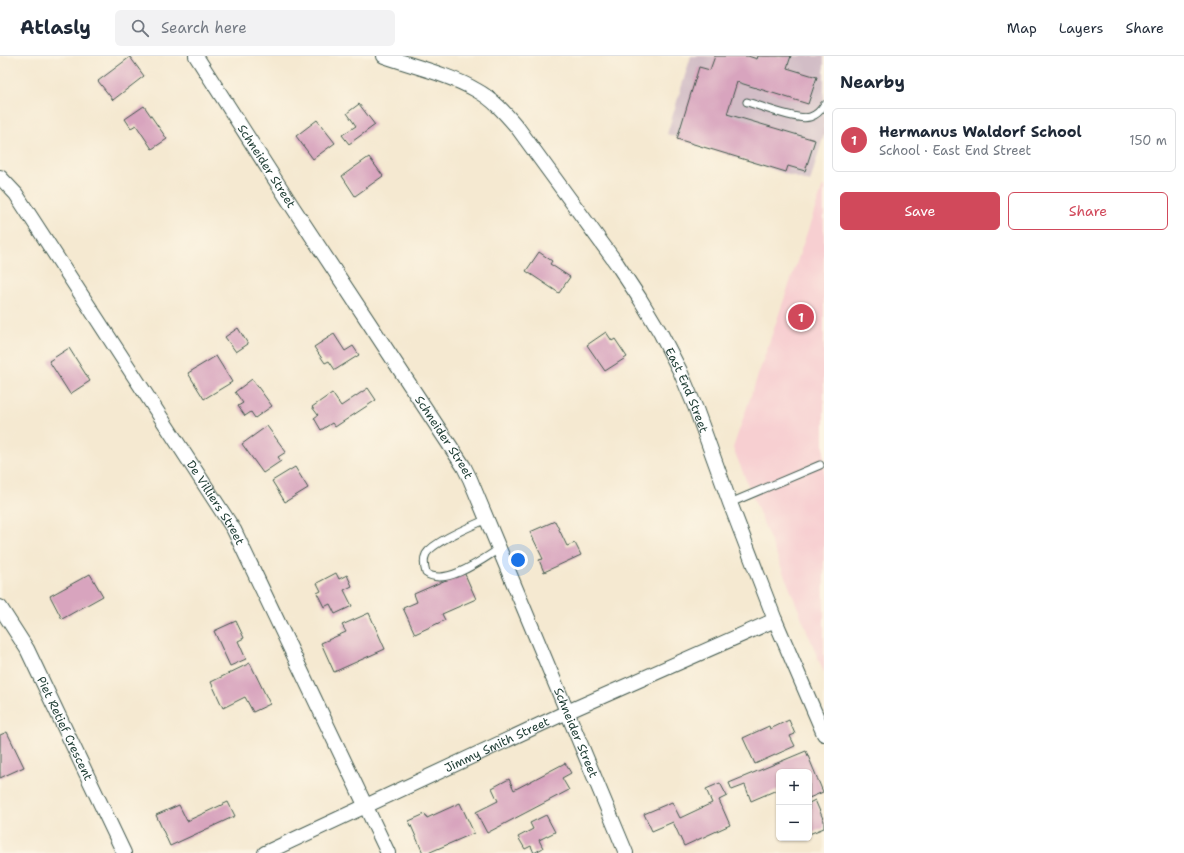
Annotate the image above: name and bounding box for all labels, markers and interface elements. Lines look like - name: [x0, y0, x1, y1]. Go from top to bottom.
- search box: [115, 10, 395, 46]
- text: Atlasly: [20, 15, 91, 40]
- icon: search: [129, 17, 151, 39]
- text: Search here: [161, 18, 247, 38]
- text: Map: [1007, 19, 1037, 37]
- text: Layers: [1059, 19, 1103, 37]
- text: Share: [1125, 19, 1164, 37]
- text: Nearby: [840, 71, 905, 93]
- street label: Schneider Street: [234, 122, 299, 211]
- text: Hermanus Waldorf School: [879, 122, 1082, 142]
- text: 1: [851, 132, 857, 149]
- text: 150 m: [1129, 132, 1167, 149]
- text: School · East End Street: [879, 142, 1031, 159]
- button: Save: [840, 192, 1000, 230]
- button: Share: [1008, 192, 1168, 230]
- pin: 1: [788, 302, 814, 332]
- street label: East End Street: [661, 345, 712, 435]
- street label: Schneider Street: [411, 393, 477, 482]
- street label: De Villiers Street: [183, 457, 248, 548]
- your location: [508, 550, 528, 570]
- street label: Piet Retief Crescent: [33, 674, 96, 783]
- street label: Schneider Street: [550, 685, 602, 780]
- street label: Jimmy Smith Street: [442, 713, 552, 776]
- map controls: [776, 769, 812, 841]
- button: +: [776, 769, 812, 805]
- button: −: [776, 805, 812, 841]

